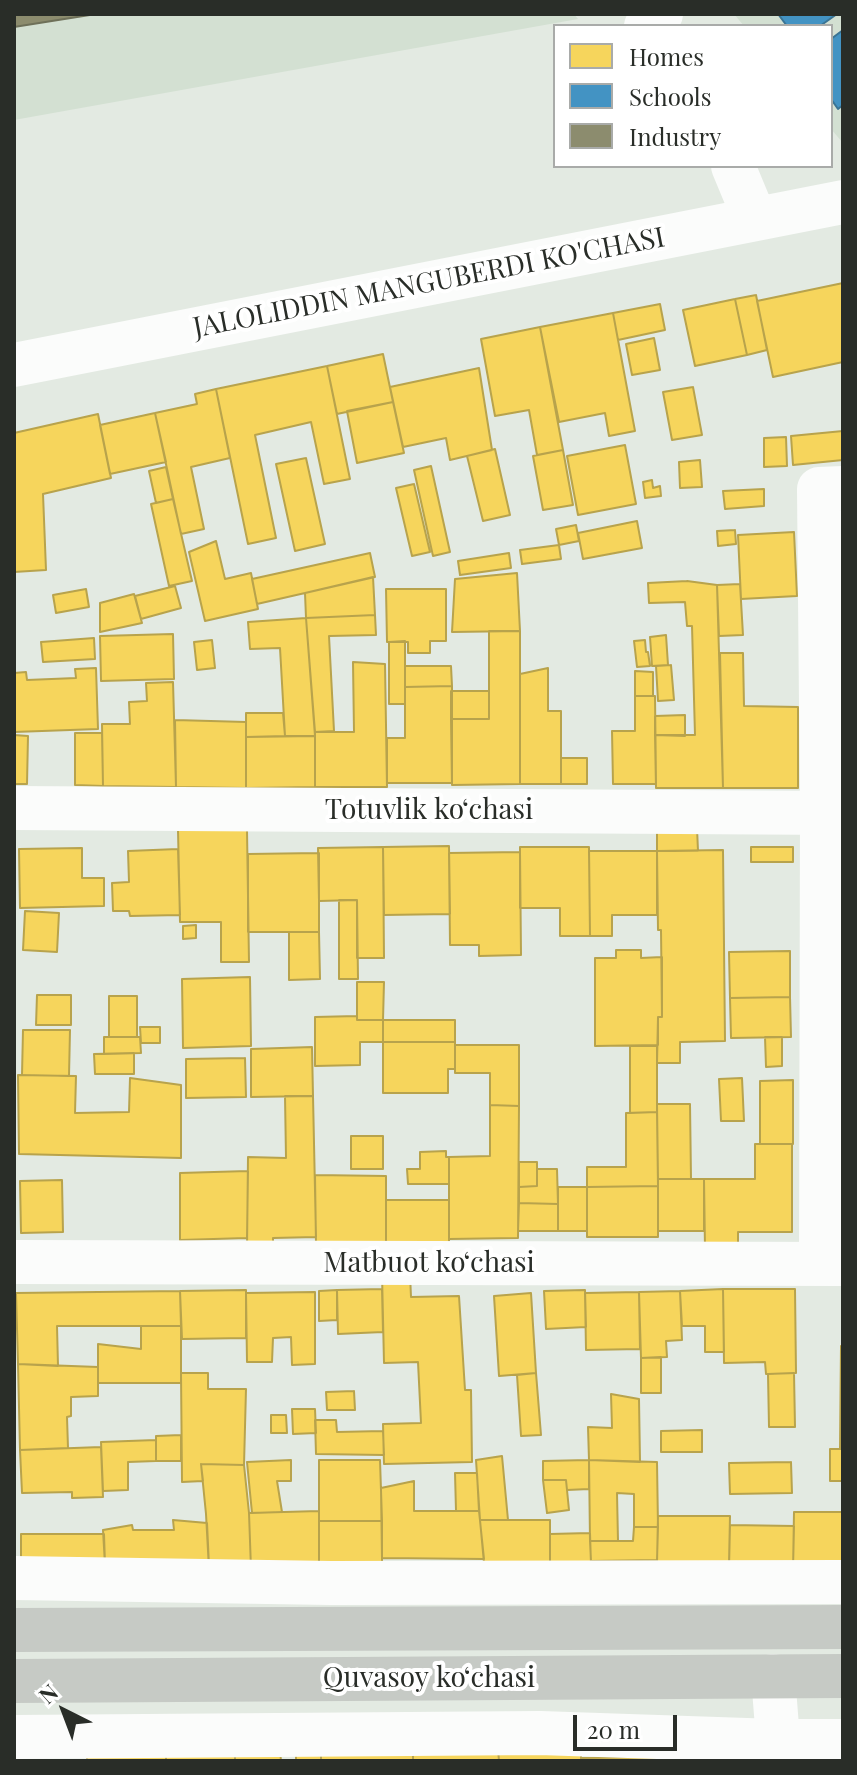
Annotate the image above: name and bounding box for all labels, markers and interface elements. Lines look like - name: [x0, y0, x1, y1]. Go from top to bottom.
- legend: [553, 24, 833, 168]
- text: Homes: [629, 40, 704, 72]
- text: Schools: [629, 80, 711, 112]
- text: Industry: [629, 120, 721, 152]
- street label: JALOLIDDIN MANGUBERDI KO'CHASI: [190, 221, 668, 345]
- street label: Totuvlik koʻchasi: [325, 793, 533, 827]
- street label: Matbuot koʻchasi: [323, 1246, 535, 1280]
- street label: Quvasoy koʻchasi: [323, 1661, 535, 1695]
- north arrow: [24, 1671, 104, 1751]
- text: N: [32, 1677, 64, 1710]
- scale bar: [577, 1699, 681, 1749]
- text: 20 m: [587, 1713, 640, 1745]

